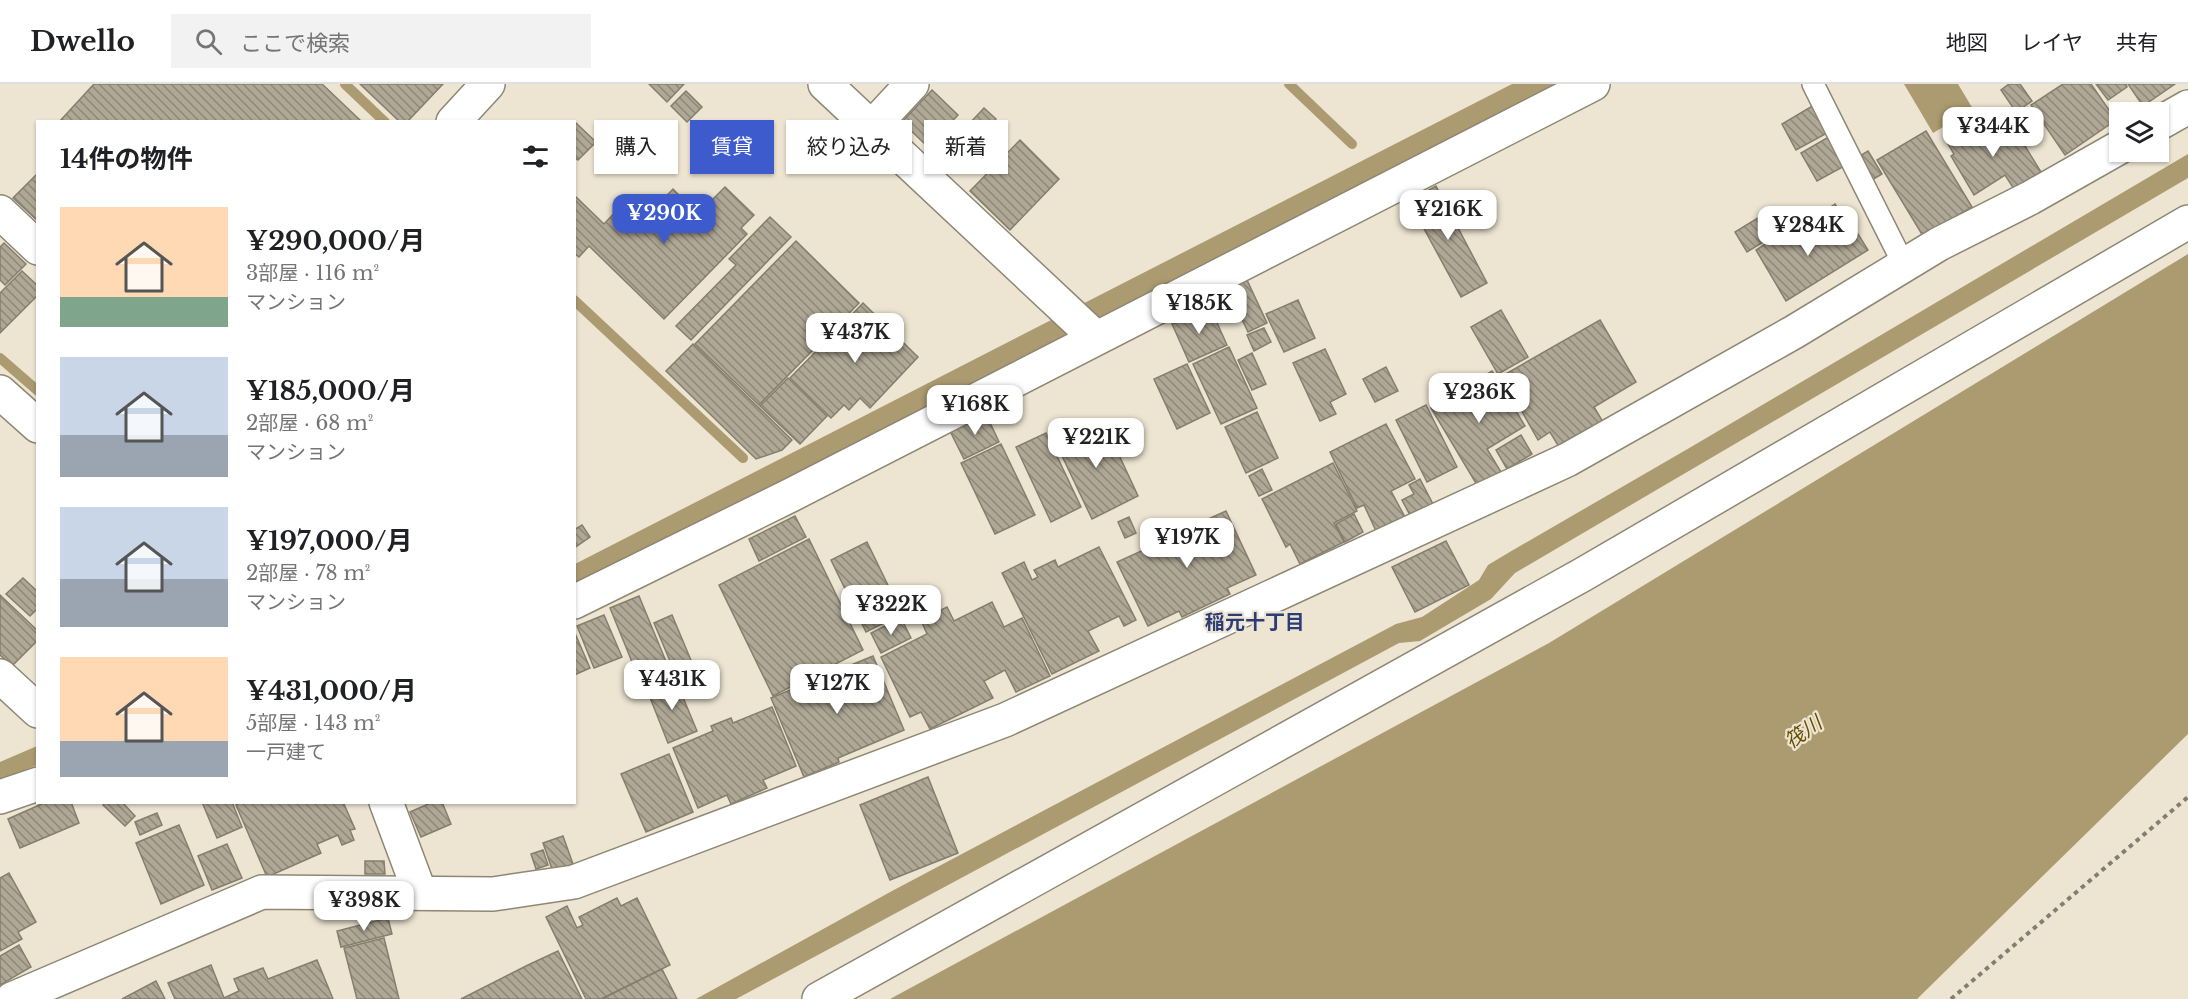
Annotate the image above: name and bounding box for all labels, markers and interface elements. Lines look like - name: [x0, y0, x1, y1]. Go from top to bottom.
- search box: [171, 14, 591, 68]
- text: Dwello: [30, 24, 135, 59]
- icon: search: [192, 25, 225, 58]
- text: ここで検索: [240, 30, 350, 57]
- text: 地図: [1946, 30, 1988, 56]
- text: レイヤ: [2021, 30, 2083, 56]
- text: 共有: [2116, 30, 2158, 56]
- map controls: [2109, 102, 2169, 162]
- button: layers: [2109, 102, 2169, 162]
- pin: ¥344K: [1951, 107, 2035, 158]
- text: ¥344K: [1957, 114, 2029, 138]
- chip: 購入: [594, 120, 678, 174]
- chip: 賃貸: [690, 120, 774, 174]
- chip: 絞り込み: [786, 120, 912, 174]
- chip: 新着: [924, 120, 1008, 174]
- icon: filters: [519, 140, 552, 173]
- text: 14件の物件: [60, 143, 193, 175]
- pin: ¥216K: [1406, 190, 1490, 241]
- pin: ¥290K: [622, 194, 706, 245]
- text: ¥216K: [1414, 197, 1482, 221]
- text: ¥290K: [626, 201, 702, 225]
- pin: ¥284K: [1766, 206, 1850, 257]
- text: ¥284K: [1772, 213, 1844, 237]
- text: ¥290,000/月: [246, 225, 425, 257]
- icon: home: [108, 231, 180, 303]
- text: 3部屋 · 116 m²: [246, 261, 379, 285]
- pin: ¥185K: [1157, 284, 1241, 335]
- text: マンション: [246, 290, 346, 314]
- text: ¥185K: [1166, 291, 1232, 315]
- pin: ¥437K: [813, 313, 897, 364]
- text: ¥437K: [820, 320, 890, 344]
- pin: ¥236K: [1437, 373, 1521, 424]
- text: ¥185,000/月: [246, 375, 415, 407]
- text: ¥236K: [1443, 380, 1515, 404]
- icon: home: [108, 381, 180, 453]
- pin: ¥168K: [933, 385, 1017, 436]
- text: ¥168K: [941, 392, 1009, 416]
- text: 2部屋 · 68 m²: [246, 411, 373, 435]
- pin: ¥221K: [1054, 418, 1138, 469]
- text: ¥221K: [1062, 425, 1130, 449]
- text: マンション: [246, 440, 346, 464]
- pin: ¥197K: [1145, 518, 1229, 569]
- text: ¥197,000/月: [246, 525, 413, 557]
- text: ¥197K: [1154, 525, 1220, 549]
- icon: home: [108, 531, 180, 603]
- text: 2部屋 · 78 m²: [246, 561, 371, 585]
- pin: ¥322K: [849, 585, 933, 636]
- text: マンション: [246, 590, 346, 614]
- text: ¥322K: [855, 592, 927, 616]
- district label: 稲元十丁目: [1205, 610, 1305, 634]
- pin: ¥431K: [630, 660, 714, 711]
- pin: ¥127K: [795, 664, 879, 715]
- text: ¥431K: [638, 667, 706, 691]
- text: ¥127K: [804, 671, 870, 695]
- text: ¥431,000/月: [246, 675, 417, 707]
- icon: home: [108, 681, 180, 753]
- water label: 筏川: [1780, 710, 1828, 753]
- text: 5部屋 · 143 m²: [246, 711, 380, 735]
- text: 一戸建て: [246, 740, 326, 764]
- pin: ¥398K: [322, 881, 406, 932]
- text: ¥398K: [328, 888, 400, 912]

